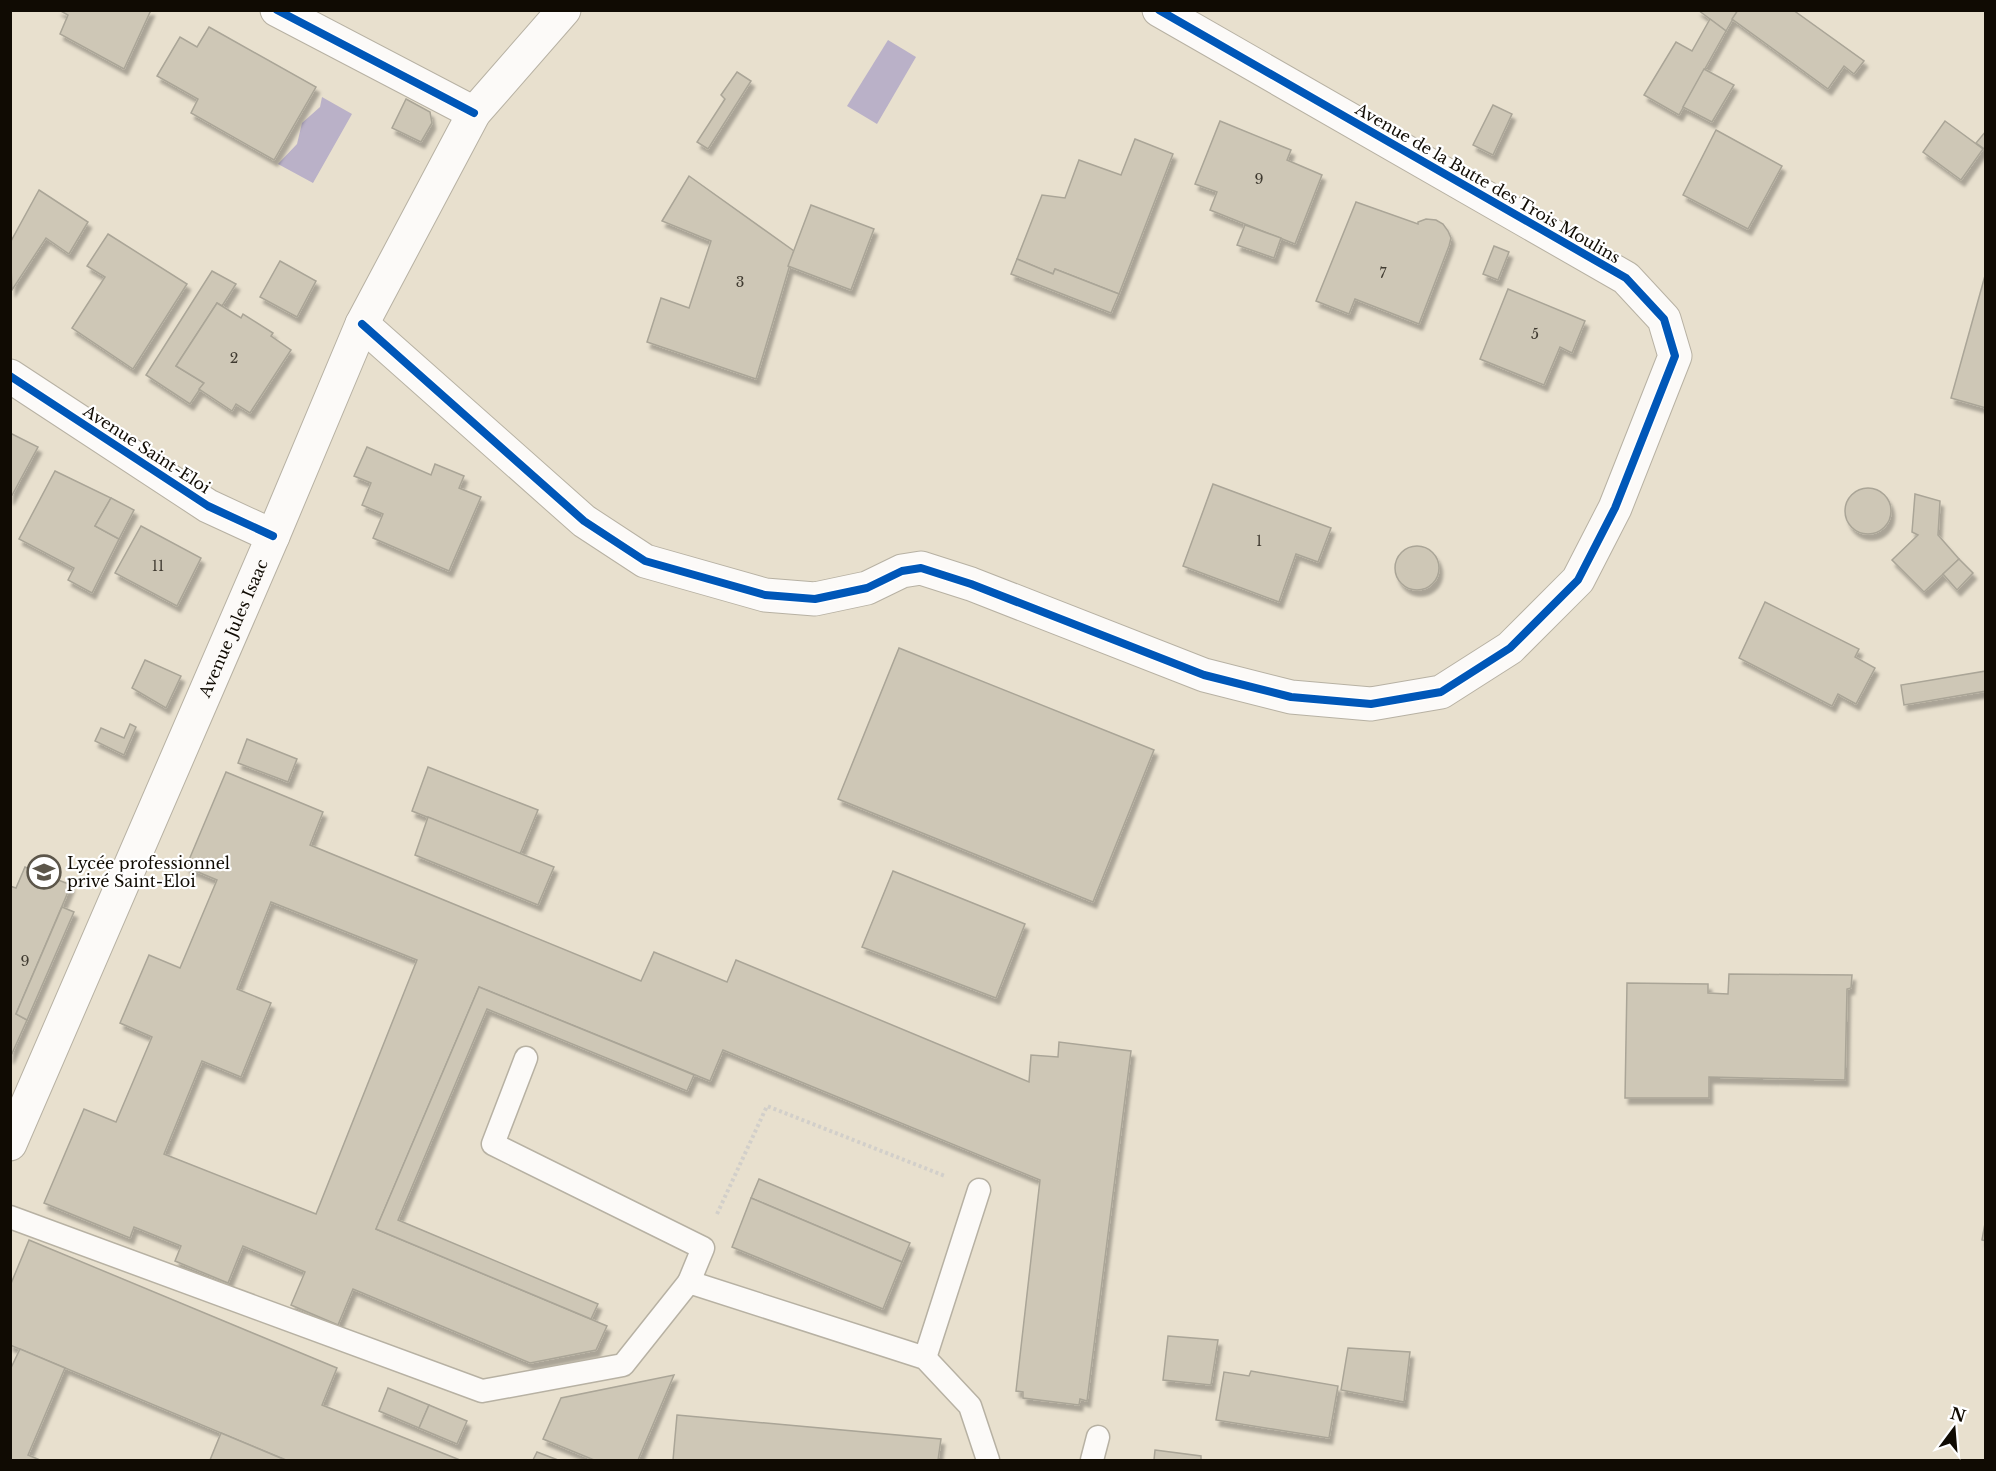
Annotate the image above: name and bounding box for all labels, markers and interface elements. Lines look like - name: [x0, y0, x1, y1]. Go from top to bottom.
- street label: Avenue de la Butte des Trois Moulins: [1351, 98, 1624, 267]
- house number: 9: [1254, 170, 1264, 188]
- house number: 7: [1379, 264, 1387, 282]
- house number: 3: [736, 273, 744, 291]
- house number: 5: [1531, 325, 1539, 343]
- house number: 2: [230, 349, 238, 367]
- street label: Avenue Saint-Eloi: [79, 400, 215, 498]
- house number: 1: [1256, 532, 1262, 550]
- street label: Avenue Jules Isaac: [194, 556, 272, 701]
- house number: 11: [152, 557, 164, 575]
- place label: Lycée professionnel privé Saint-Eloi: [67, 853, 230, 891]
- school or university icon: Lycée professionnel privé Saint-Eloi: [26, 854, 62, 890]
- house number: 9: [20, 952, 30, 970]
- north arrow: [1924, 1399, 1984, 1459]
- text: N: [1948, 1403, 1968, 1426]

